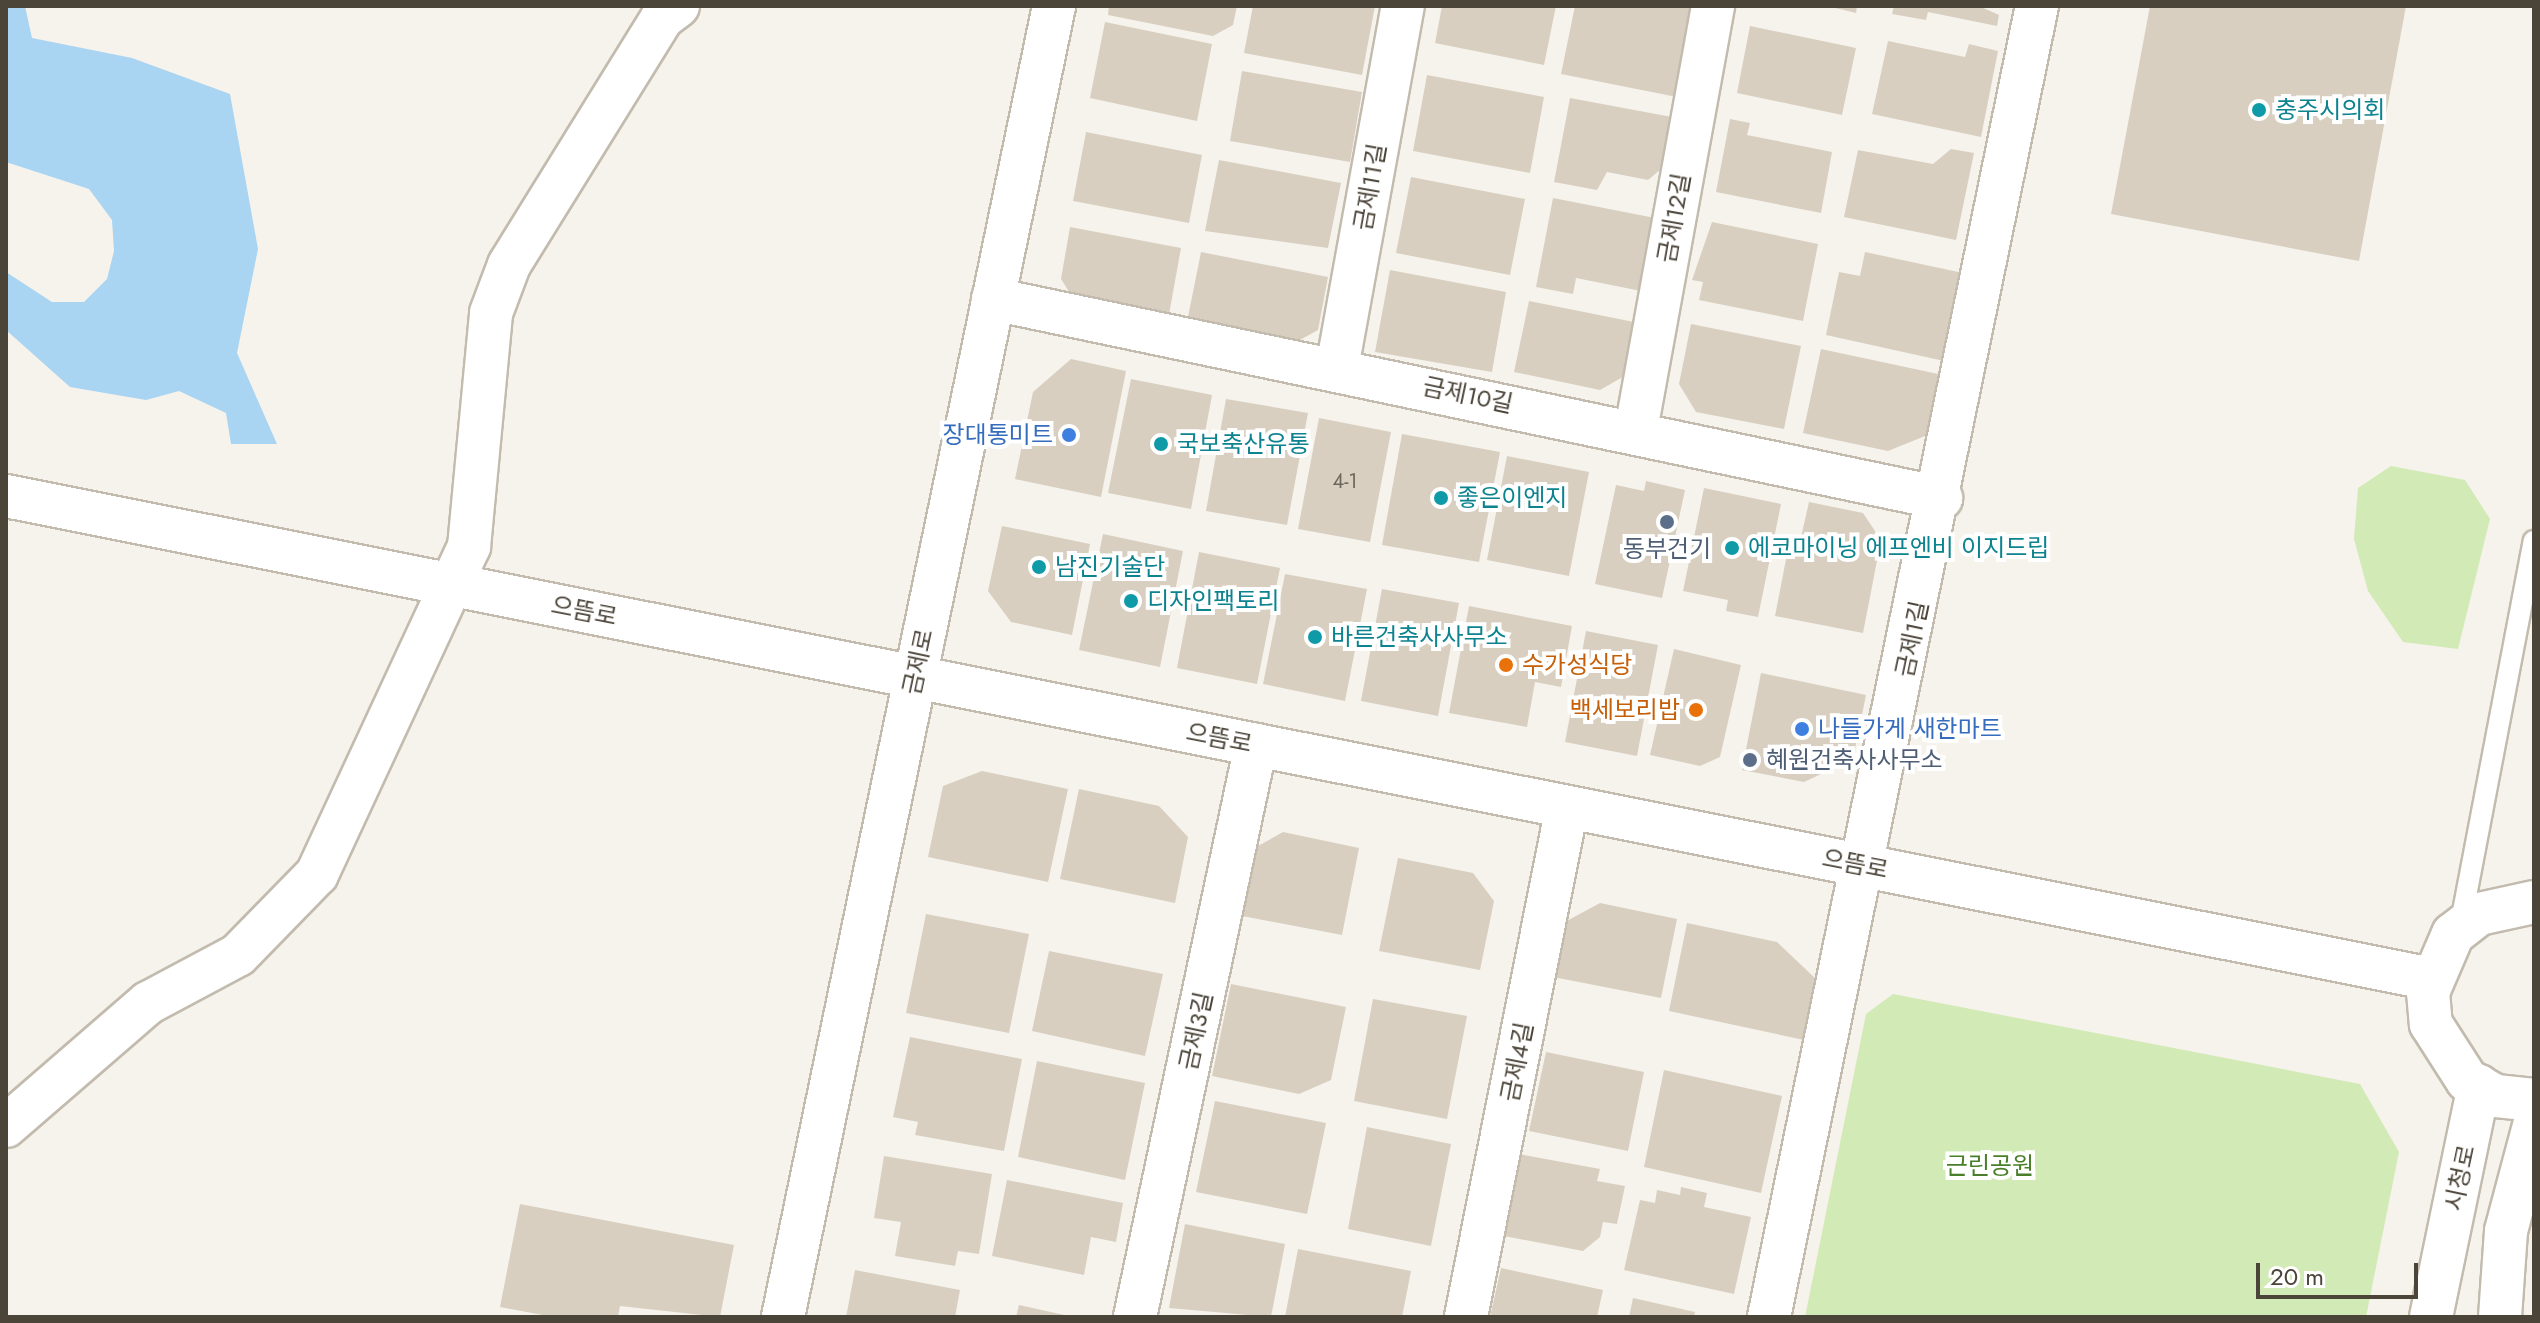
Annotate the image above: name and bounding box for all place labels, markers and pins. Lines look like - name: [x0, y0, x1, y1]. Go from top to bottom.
- place label: 충주시의회: [2275, 96, 2385, 124]
- marker: 충주시의회: [2250, 101, 2268, 119]
- place label: 장대통미트: [943, 421, 1053, 449]
- marker: 장대통미트: [1060, 426, 1078, 444]
- place label: 국보축산유통: [1177, 430, 1309, 458]
- marker: 국보축산유통: [1152, 435, 1170, 453]
- place label: 좋은이엔지: [1457, 484, 1567, 512]
- marker: 좋은이엔지: [1432, 489, 1450, 507]
- marker: 동부건기: [1658, 513, 1676, 531]
- place label: 에코마이닝 에프엔비 이지드립: [1748, 534, 2049, 562]
- place label: 동부건기: [1623, 535, 1711, 563]
- marker: 에코마이닝 에프엔비 이지드립: [1723, 539, 1741, 557]
- place label: 남진기술단: [1055, 553, 1165, 581]
- marker: 남진기술단: [1030, 558, 1048, 576]
- place label: 디자인팩토리: [1147, 587, 1279, 615]
- marker: 디자인팩토리: [1122, 592, 1140, 610]
- place label: 바른건축사사무소: [1331, 623, 1508, 651]
- marker: 바른건축사사무소: [1306, 628, 1324, 646]
- place label: 수가성식당: [1522, 651, 1632, 679]
- marker: 수가성식당: [1497, 656, 1515, 674]
- place label: 백세보리밥: [1570, 696, 1680, 724]
- marker: 백세보리밥: [1687, 701, 1705, 719]
- place label: 나들가게 새한마트: [1818, 715, 2002, 743]
- marker: 나들가게 새한마트: [1793, 720, 1811, 738]
- place label: 혜원건축사사무소: [1766, 746, 1943, 774]
- marker: 혜원건축사사무소: [1741, 751, 1759, 769]

